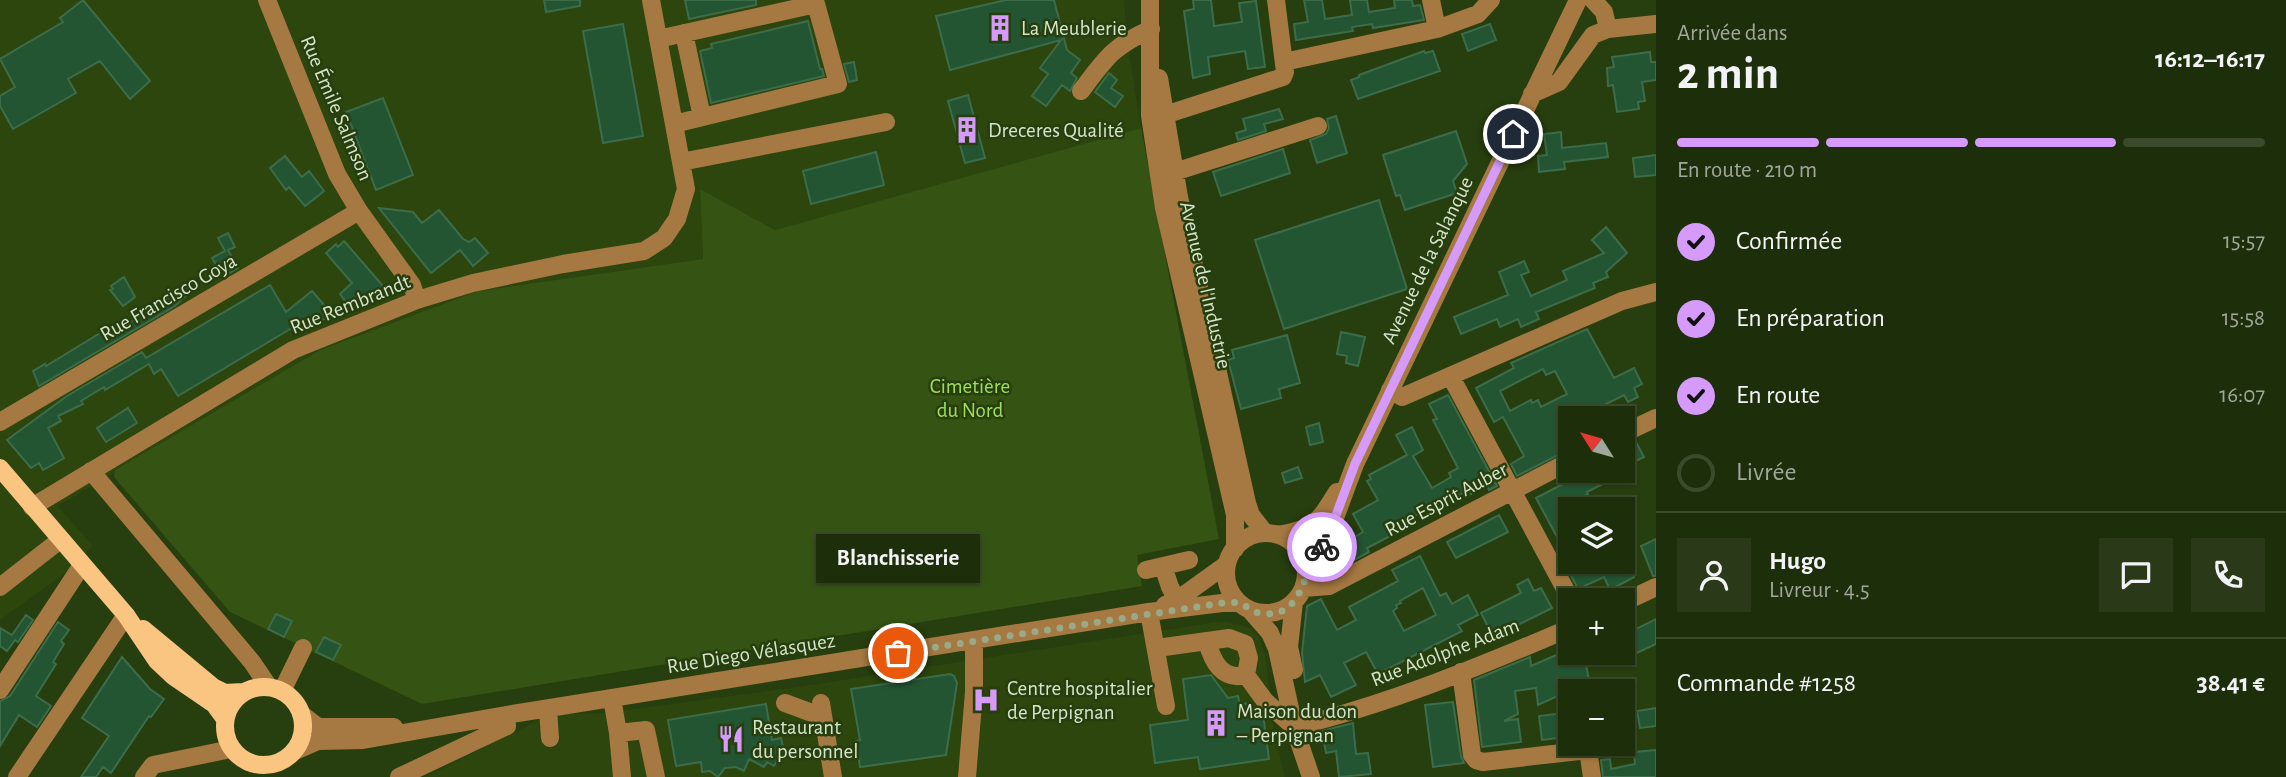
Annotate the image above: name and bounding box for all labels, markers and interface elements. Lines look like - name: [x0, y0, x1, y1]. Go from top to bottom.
- building icon: La Meublerie: [985, 13, 1015, 43]
- place label: La Meublerie: [1021, 18, 1127, 39]
- text: Arrivée dans: [1677, 22, 1788, 45]
- street label: Rue Émile Salmson: [297, 32, 378, 184]
- text: 16:12–16:17: [2155, 46, 2265, 72]
- text: 2 min: [1677, 51, 1779, 97]
- pin: [1483, 104, 1543, 164]
- building icon: Dreceres Qualité: [952, 115, 982, 145]
- icon: home: [1494, 115, 1532, 153]
- place label: Dreceres Qualité: [988, 120, 1124, 141]
- text: En route · 210 m: [1677, 159, 1817, 182]
- street label: Avenue de la Salanque: [1378, 173, 1477, 347]
- street label: Avenue de l'Industrie: [1176, 199, 1235, 371]
- icon: check: [1677, 223, 1715, 261]
- text: Confirmée: [1736, 228, 1842, 254]
- text: 15:57: [2223, 230, 2265, 253]
- street label: Rue Francisco Goya: [96, 250, 240, 345]
- street label: Rue Rembrandt: [287, 271, 414, 338]
- icon: check: [1677, 300, 1715, 338]
- text: En préparation: [1736, 305, 1885, 331]
- text: 15:58: [2222, 307, 2265, 330]
- park label: Cimetière du Nord: [930, 376, 1010, 421]
- icon: check: [1677, 377, 1715, 415]
- text: En route: [1736, 382, 1820, 408]
- text: 16:07: [2219, 384, 2265, 407]
- north arrow: [1558, 406, 1634, 483]
- map controls: [1558, 406, 1635, 756]
- street label: Rue Esprit Auber: [1382, 458, 1511, 540]
- text: Livrée: [1736, 459, 1796, 485]
- button: layers: [1558, 497, 1635, 574]
- courier: [1287, 512, 1357, 582]
- icon: bike: [1303, 528, 1341, 566]
- callout: Blanchisserie: [816, 534, 980, 583]
- button: person: [1677, 538, 1751, 612]
- button: chat: [2099, 538, 2173, 612]
- button: phone: [2191, 538, 2265, 612]
- text: Blanchisserie: [837, 547, 959, 570]
- text: Hugo: [1769, 548, 1826, 574]
- text: Livreur · 4.5: [1769, 579, 1870, 602]
- button: +: [1558, 588, 1635, 665]
- street label: Rue Adolphe Adam: [1368, 615, 1522, 690]
- pin: [868, 623, 928, 683]
- street label: Rue Diego Vélasquez: [665, 630, 837, 677]
- icon: bag: [879, 634, 917, 672]
- text: Commande #1258: [1677, 670, 1856, 696]
- text: 38.41 €: [2197, 670, 2265, 696]
- place label: Centre hospitalier de Perpignan: [1007, 678, 1153, 723]
- button: −: [1558, 679, 1635, 756]
- hospital icon: Centre hospitalier de Perpignan: [971, 685, 1001, 715]
- place label: Maison du don – Perpignan: [1236, 701, 1357, 746]
- building icon: Maison du don – Perpignan: [1201, 708, 1231, 738]
- place label: Restaurant du personnel: [752, 717, 858, 762]
- restaurant icon: Restaurant du personnel: [716, 724, 746, 754]

